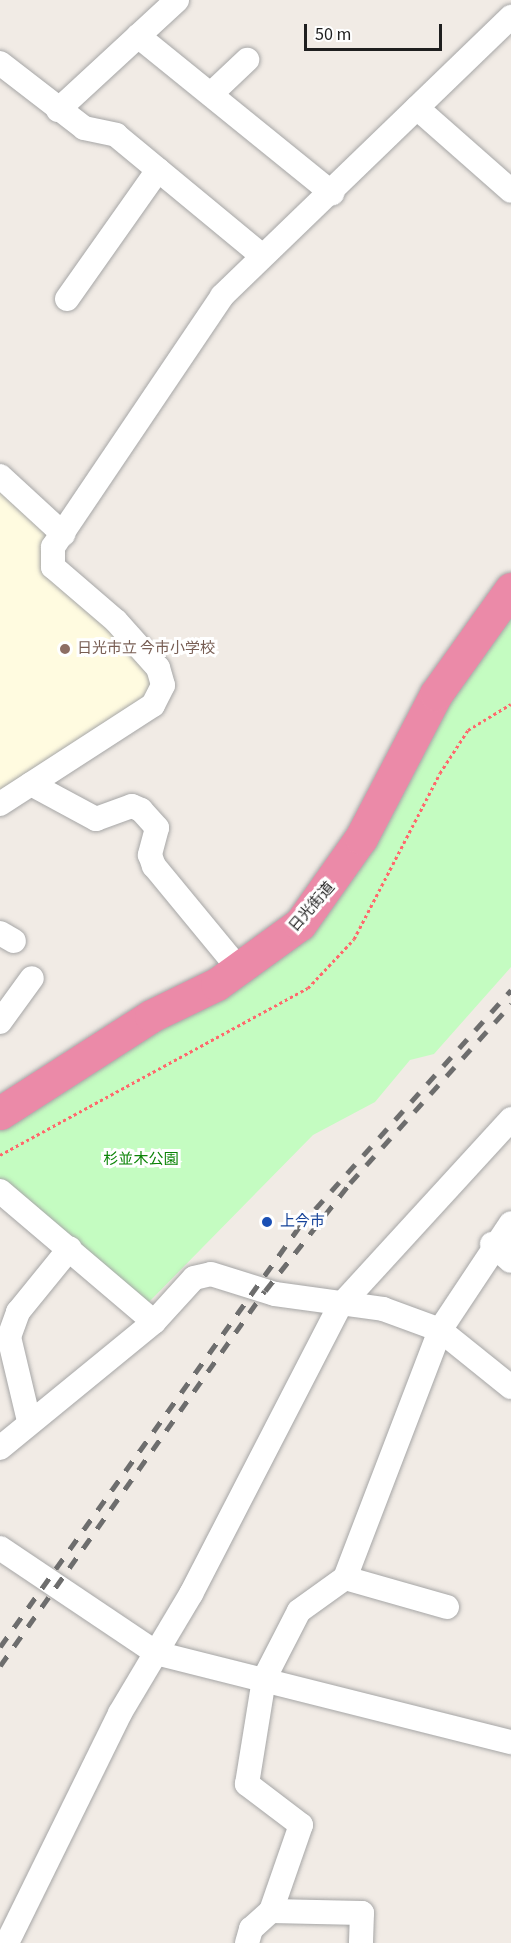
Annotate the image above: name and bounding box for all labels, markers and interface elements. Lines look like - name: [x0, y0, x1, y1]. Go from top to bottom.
- scale bar: [307, 12, 445, 50]
- text: 50 m: [315, 22, 351, 47]
- place label: 日光市立 今市小学校: [77, 640, 215, 658]
- marker: 日光市立 今市小学校: [58, 642, 72, 656]
- street label: 日光街道: [286, 878, 338, 936]
- park label: 杉並木公園: [104, 1151, 178, 1169]
- marker: 上今市: [258, 1213, 276, 1231]
- place label: 上今市: [280, 1213, 325, 1231]

